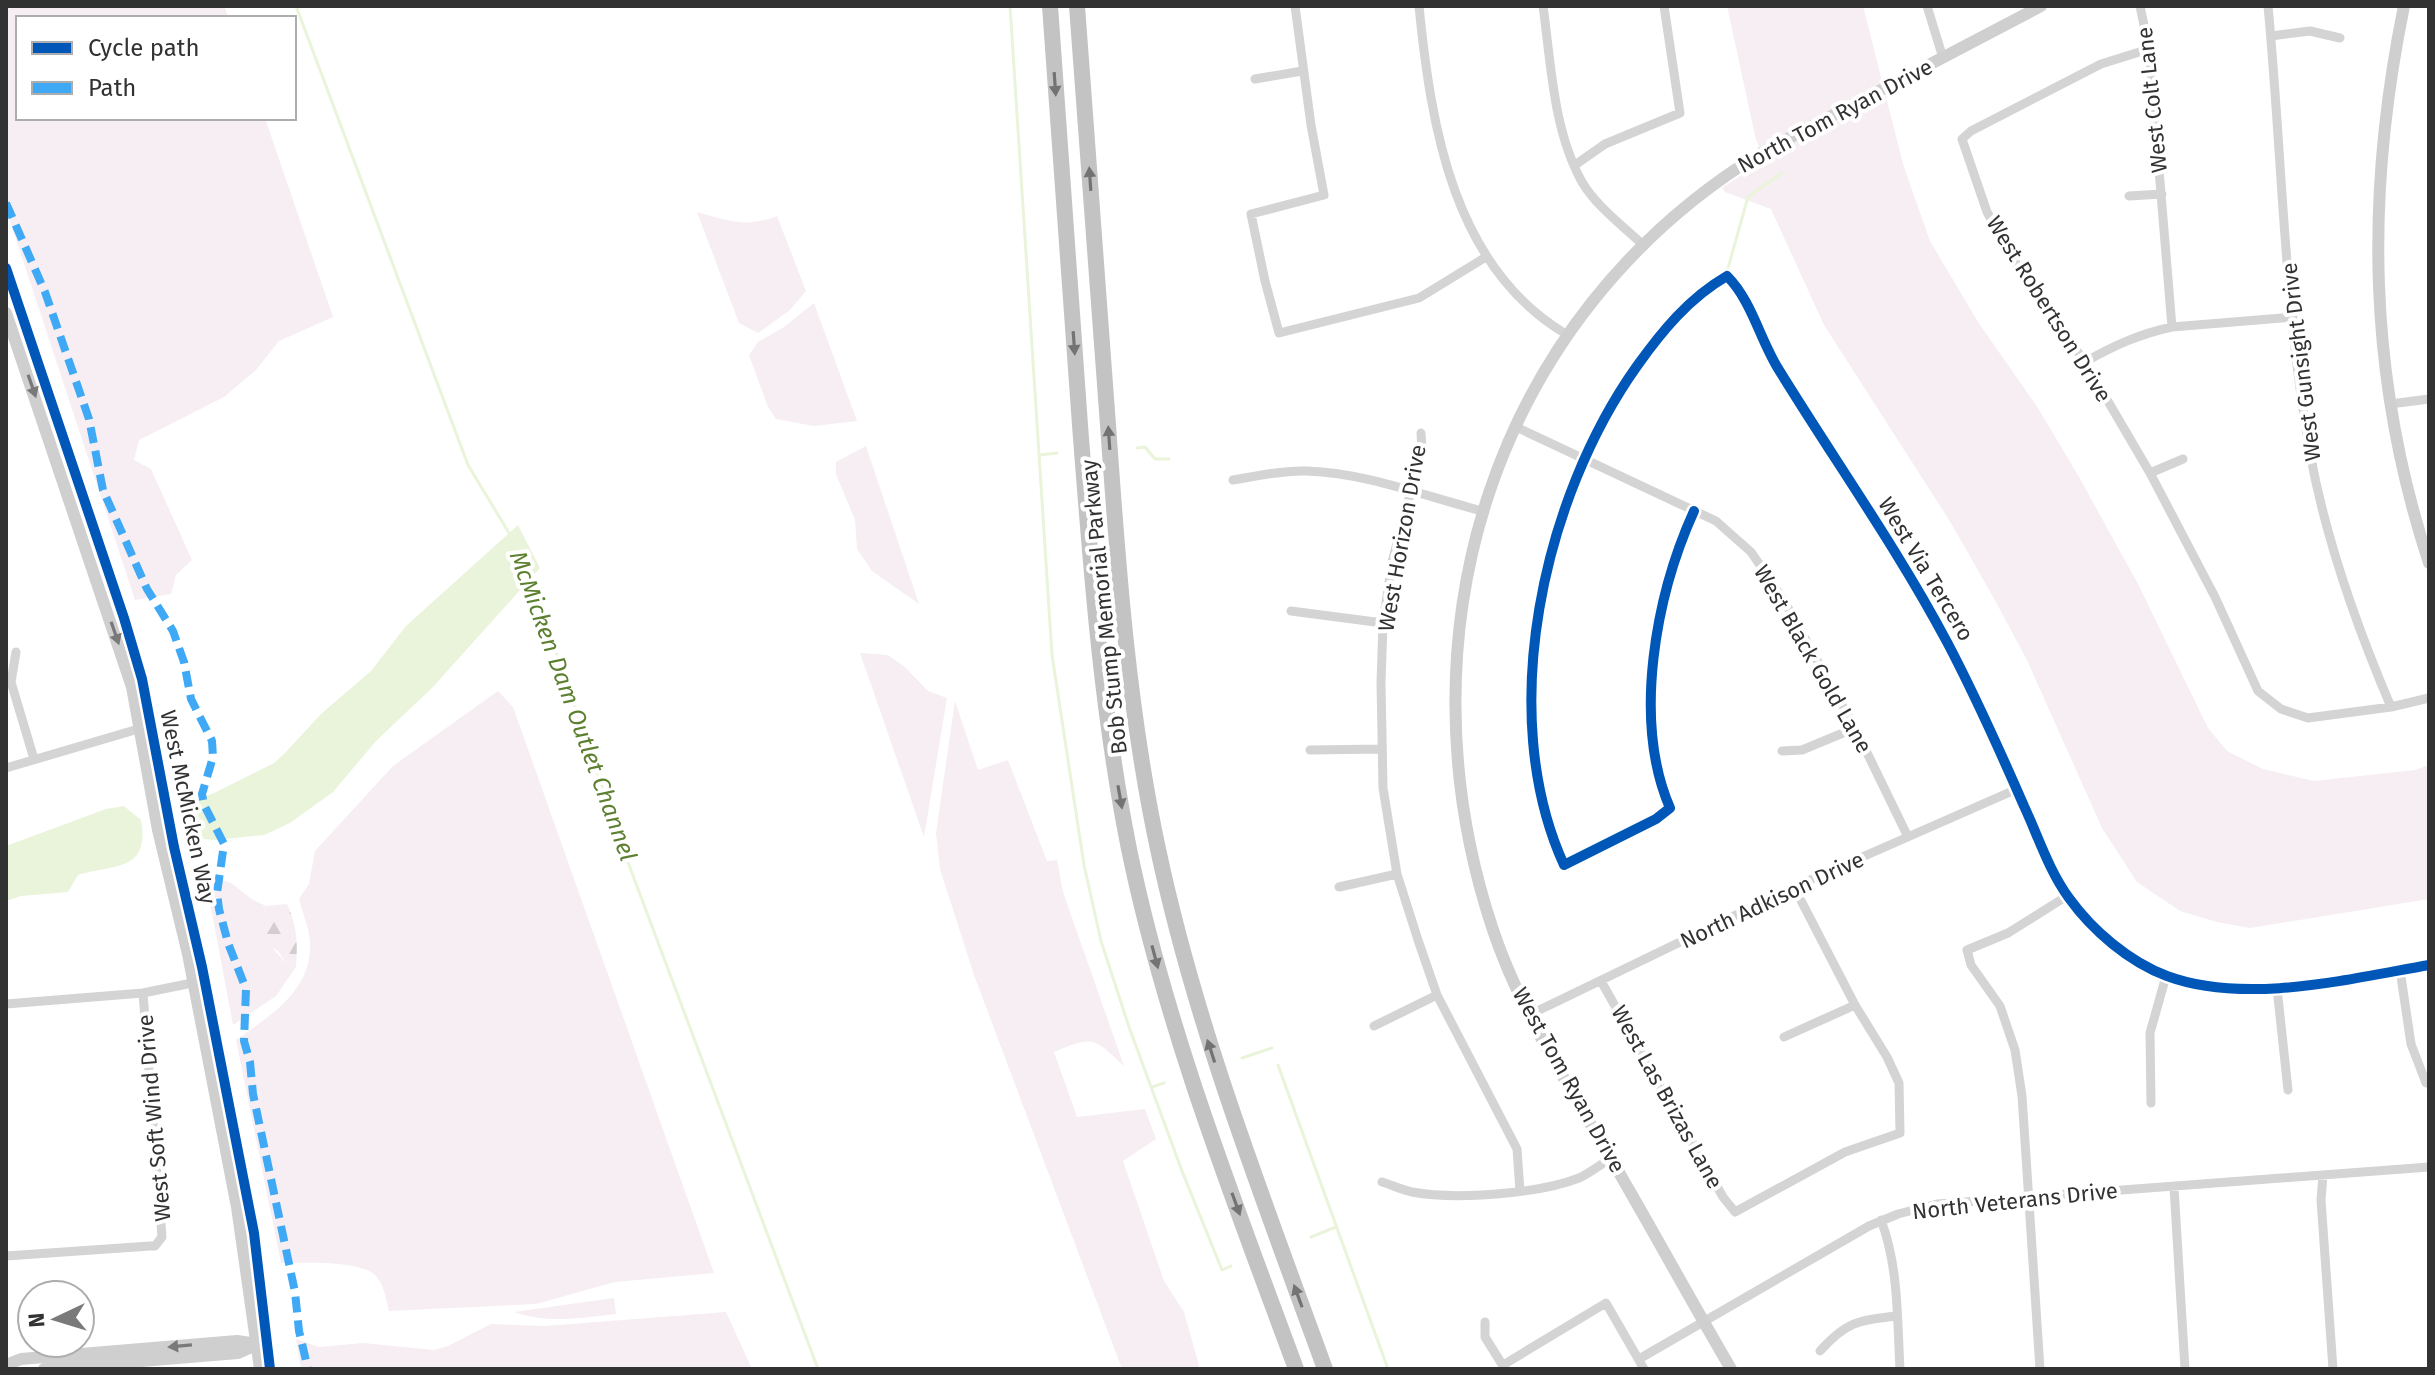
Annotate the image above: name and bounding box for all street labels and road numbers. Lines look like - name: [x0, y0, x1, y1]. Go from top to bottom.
- street label: West Colt Lane: [2131, 26, 2173, 174]
- street label: North Tom Ryan Drive: [1733, 53, 1937, 179]
- street label: West Robertson Drive: [1981, 211, 2117, 407]
- street label: West Gunsight Drive: [2275, 261, 2327, 463]
- street label: West Horizon Drive: [1372, 443, 1432, 633]
- street label: Bob Stump Memorial Parkway: [1075, 458, 1133, 756]
- street label: West Via Tercero: [1872, 492, 1980, 646]
- street label: West Black Gold Lane: [1748, 560, 1878, 758]
- street label: West McMicken Way: [154, 708, 222, 906]
- street label: North Adkison Drive: [1676, 846, 1868, 954]
- street label: West Tom Ryan Drive: [1507, 983, 1631, 1177]
- street label: West Las Brizas Lane: [1605, 1001, 1729, 1193]
- street label: West Soft Wind Drive: [131, 1013, 177, 1223]
- street label: North Veterans Drive: [1911, 1177, 2119, 1225]

